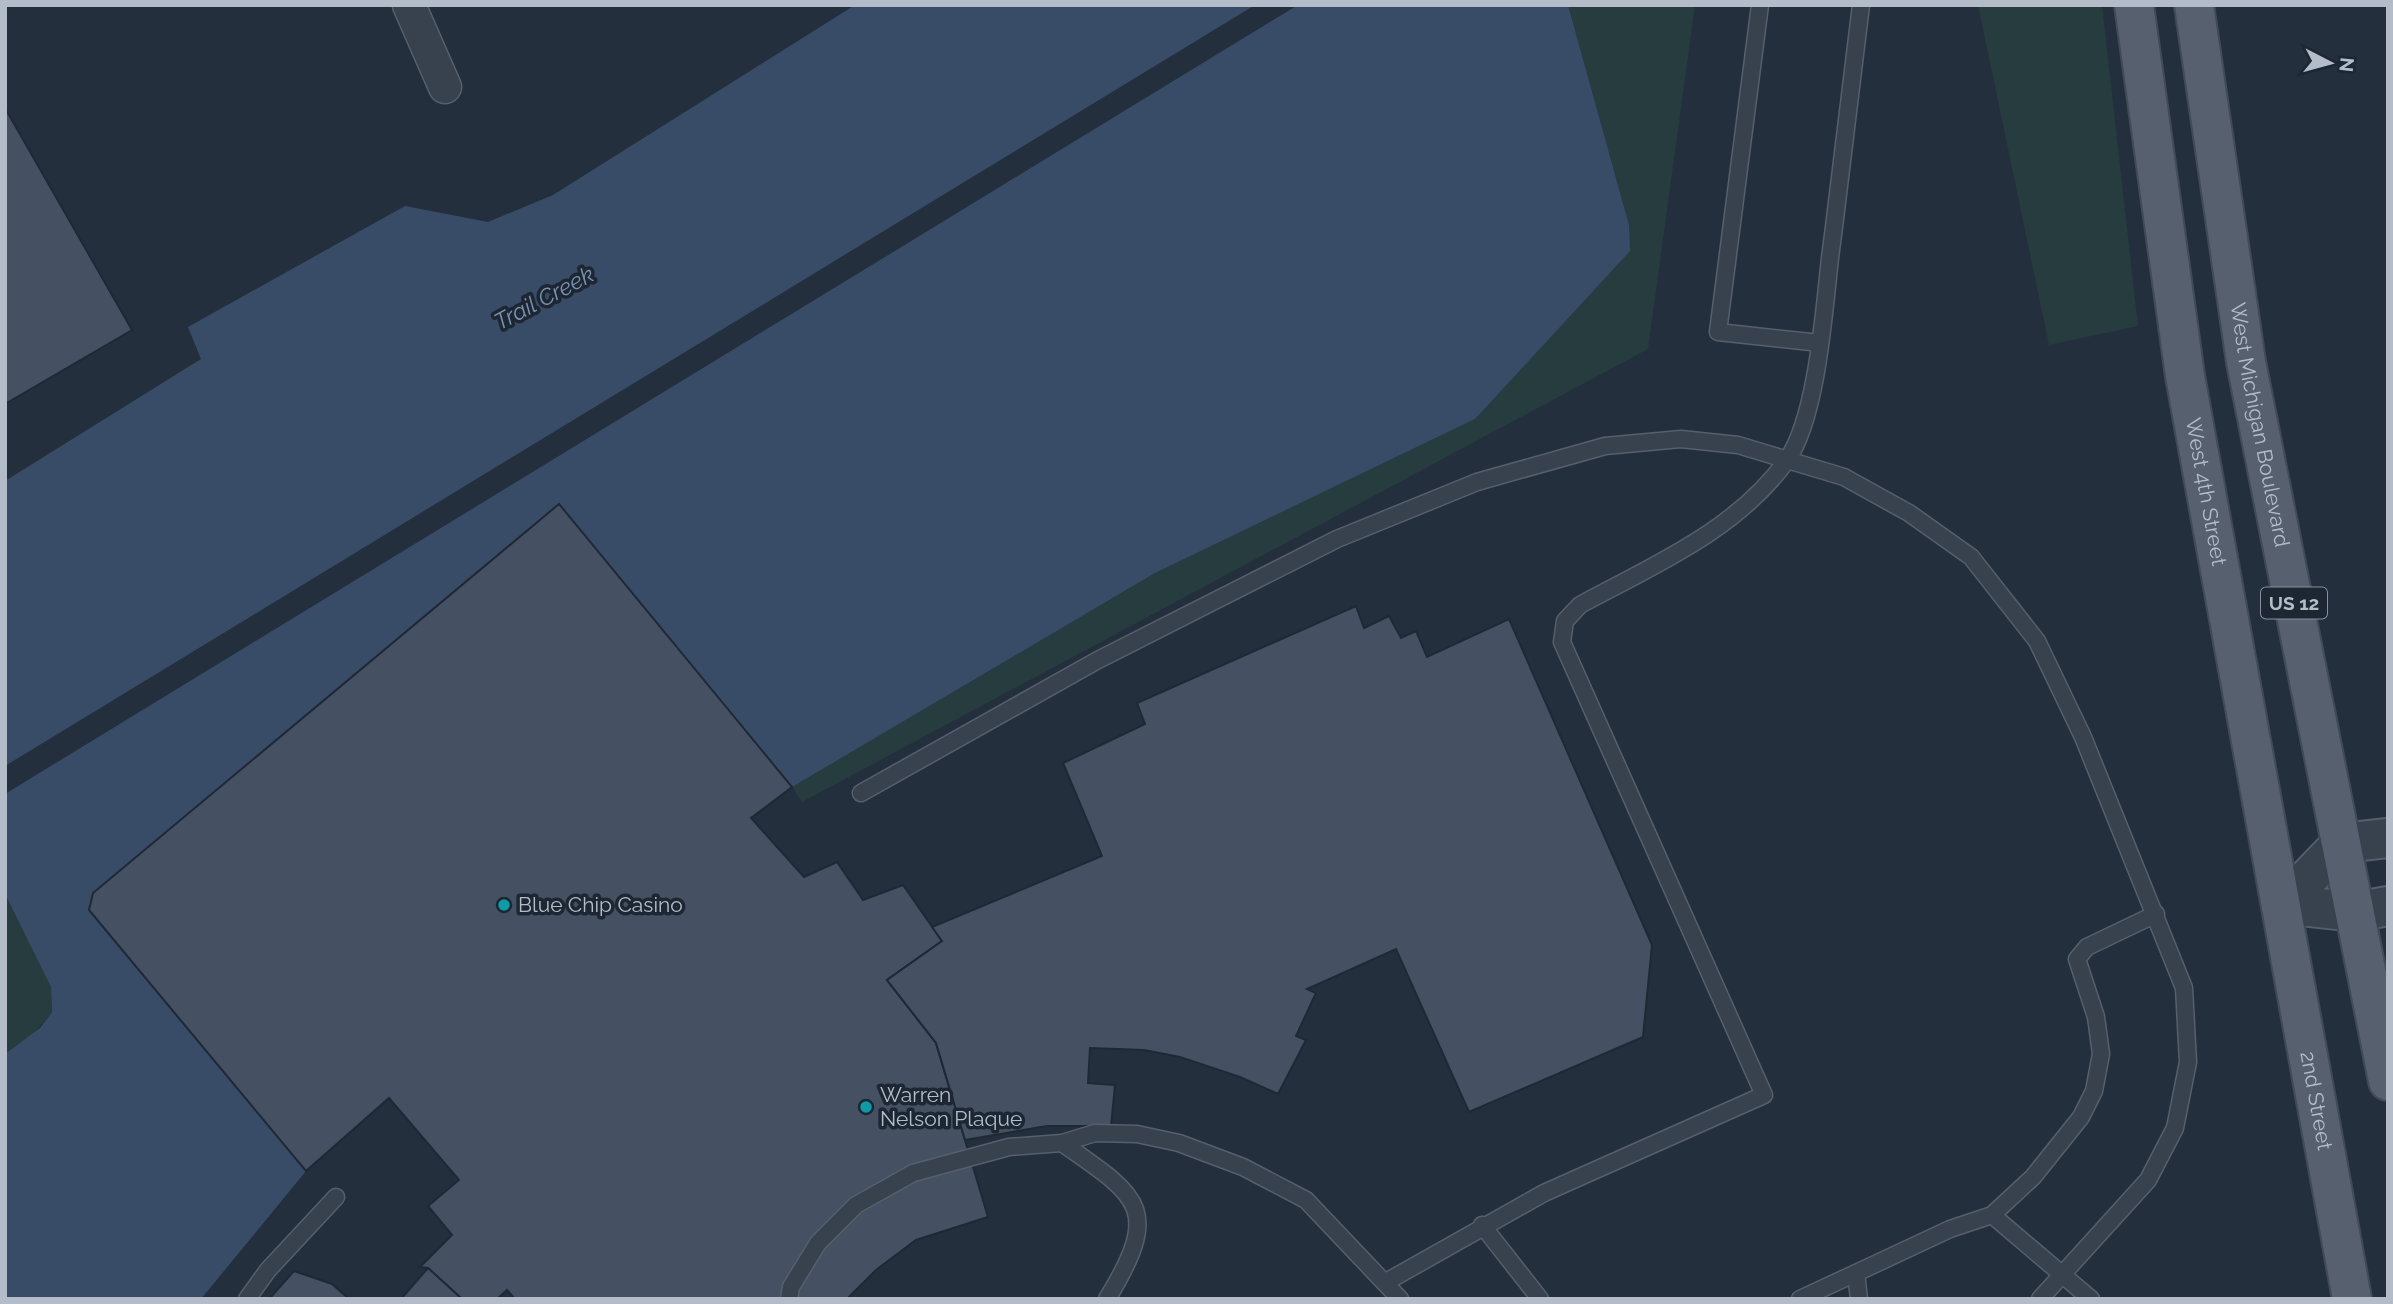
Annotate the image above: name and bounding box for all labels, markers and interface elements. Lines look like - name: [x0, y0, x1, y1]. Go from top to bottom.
- north arrow: [2295, 28, 2365, 98]
- text: N: [2335, 56, 2359, 73]
- water label: Trail Creek: [489, 260, 598, 335]
- street label: West Michigan Boulevard: [2226, 301, 2295, 549]
- street label: West 4th Street: [2181, 416, 2232, 568]
- road number: US 12: [2261, 588, 2327, 618]
- place label: Blue Chip Casino: [518, 892, 683, 917]
- marker: Blue Chip Casino: [496, 897, 512, 913]
- street label: 2nd Street: [2295, 1049, 2338, 1152]
- place label: Warren Nelson Plaque: [880, 1082, 1022, 1131]
- marker: Warren Nelson Plaque: [858, 1099, 874, 1115]

